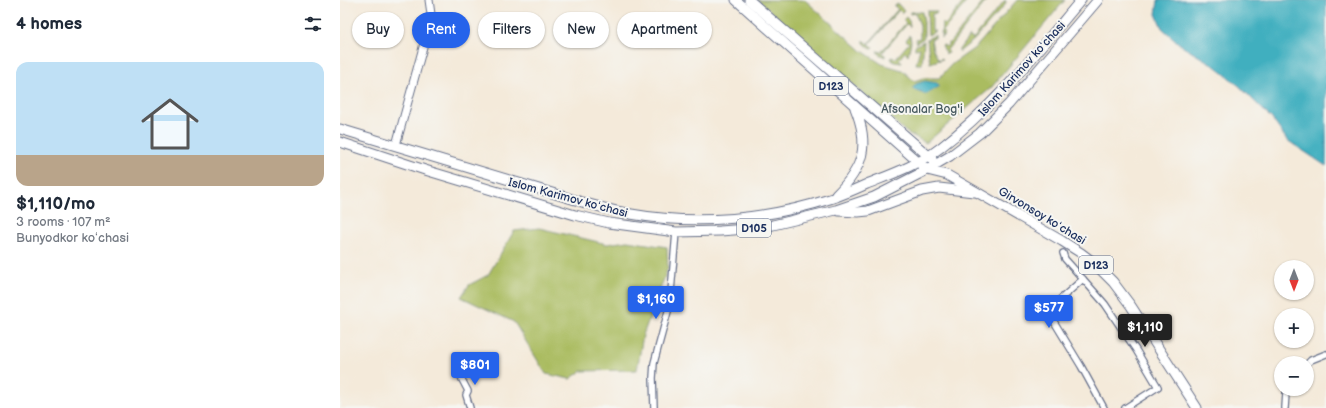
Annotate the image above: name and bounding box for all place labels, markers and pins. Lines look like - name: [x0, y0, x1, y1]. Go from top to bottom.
- pin: $1,160: [623, 286, 689, 320]
- pin: $577: [1025, 295, 1073, 329]
- pin: $1,110: [1112, 314, 1178, 348]
- pin: $801: [451, 352, 499, 386]

